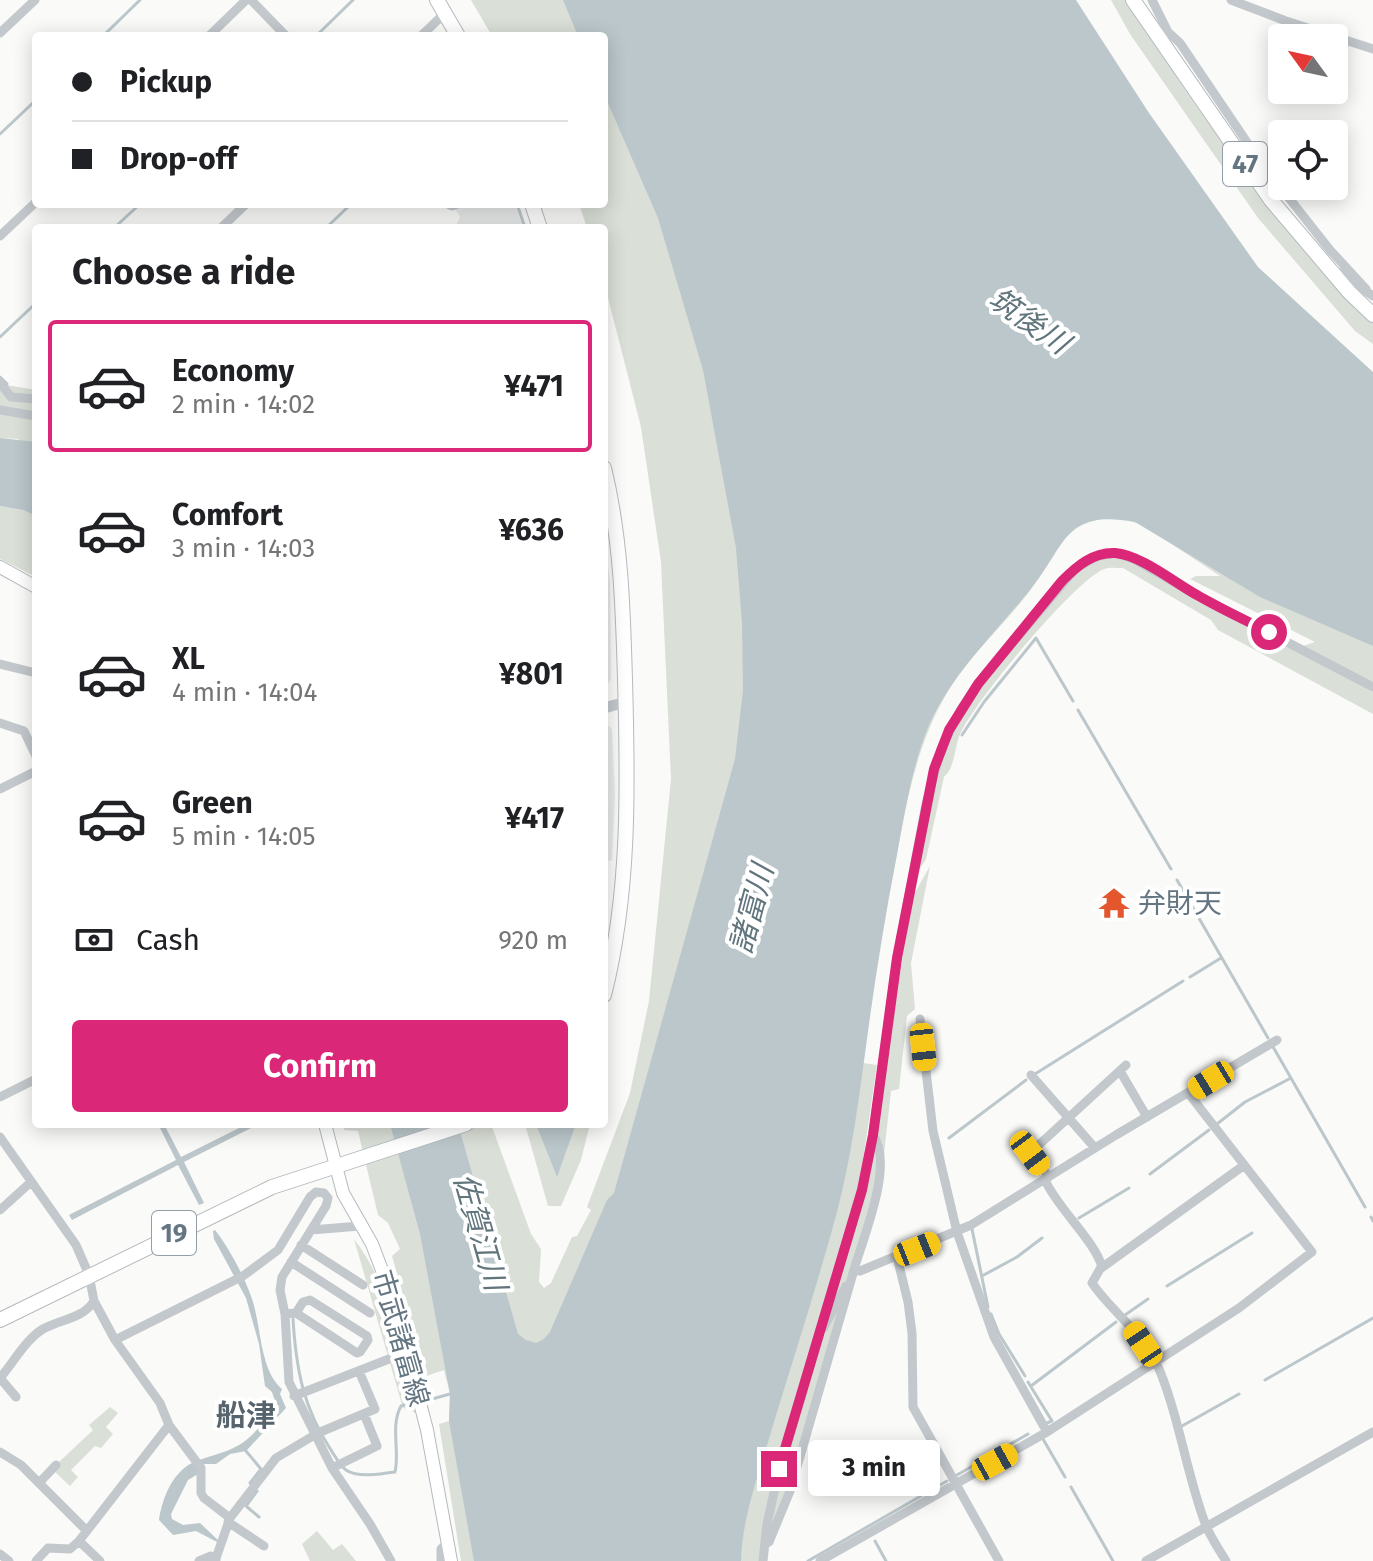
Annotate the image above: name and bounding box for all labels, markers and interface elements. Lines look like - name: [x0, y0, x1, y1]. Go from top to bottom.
- north arrow: [1268, 24, 1348, 104]
- map controls: [1268, 24, 1348, 200]
- text: Pickup: [120, 64, 212, 100]
- button: locate: [1268, 120, 1348, 200]
- text: Drop-off: [120, 141, 237, 177]
- road number: 47: [1223, 142, 1267, 186]
- text: Choose a ride: [72, 250, 295, 294]
- water label: 筑後川: [982, 280, 1079, 363]
- icon: car: [76, 350, 148, 422]
- text: Economy: [172, 353, 294, 389]
- text: ¥471: [504, 368, 564, 404]
- text: 2 min · 14:02: [172, 389, 315, 420]
- icon: car: [76, 494, 148, 566]
- text: Comfort: [172, 497, 283, 533]
- text: ¥636: [499, 512, 564, 548]
- text: 3 min · 14:03: [172, 533, 315, 564]
- route start: [1251, 614, 1287, 650]
- icon: car: [76, 638, 148, 710]
- text: XL: [172, 641, 205, 677]
- text: ¥801: [499, 656, 564, 692]
- text: 4 min · 14:04: [172, 677, 317, 708]
- icon: car: [76, 782, 148, 854]
- text: Green: [172, 785, 253, 821]
- text: ¥417: [505, 800, 564, 836]
- text: 5 min · 14:05: [172, 821, 316, 852]
- water label: 諸富川: [723, 858, 782, 957]
- temple icon: 弁財天: [1097, 886, 1131, 920]
- place label: 弁財天: [1138, 887, 1222, 920]
- icon: cash: [72, 918, 116, 962]
- text: Cash: [136, 922, 200, 958]
- text: 920 m: [498, 925, 568, 956]
- button: Confirm: [72, 1020, 568, 1112]
- car: [909, 1022, 937, 1072]
- car: [1184, 1057, 1238, 1103]
- car: [1006, 1127, 1054, 1179]
- water label: 佐賀江川: [446, 1169, 515, 1298]
- road number: 19: [152, 1211, 196, 1255]
- car: [890, 1229, 944, 1269]
- street label: 市武諸富線: [365, 1266, 436, 1410]
- car: [1120, 1317, 1166, 1371]
- district label: 船津: [216, 1398, 276, 1434]
- car: [968, 1440, 1022, 1484]
- callout: 3 min: [807, 1441, 939, 1497]
- route end: [761, 1451, 797, 1487]
- text: 3 min: [842, 1452, 906, 1483]

